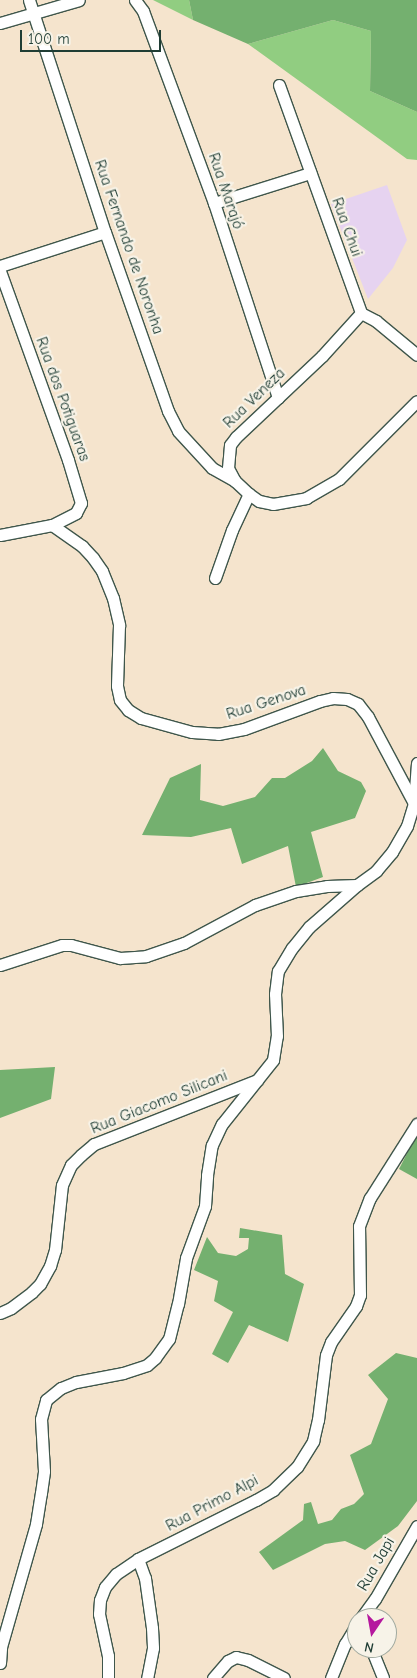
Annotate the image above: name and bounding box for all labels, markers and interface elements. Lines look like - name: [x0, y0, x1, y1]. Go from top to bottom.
- scale bar: [22, 20, 164, 52]
- text: 100 m: [28, 30, 70, 48]
- street label: Rua Marajó: [204, 150, 248, 232]
- street label: Rua Fernando de Noronha: [90, 157, 168, 337]
- street label: Rua Chui: [327, 195, 367, 259]
- street label: Rua dos Potiguaras: [32, 334, 94, 464]
- street label: Rua Veneza: [219, 364, 289, 432]
- street label: Rua Genova: [224, 680, 308, 724]
- street label: Rua Giacomo Silicani: [88, 1066, 230, 1138]
- street label: Rua Primo Alpi: [162, 1471, 262, 1535]
- street label: Rua Japi: [353, 1534, 399, 1594]
- north arrow: [347, 1608, 397, 1658]
- text: N: [363, 1638, 375, 1656]

